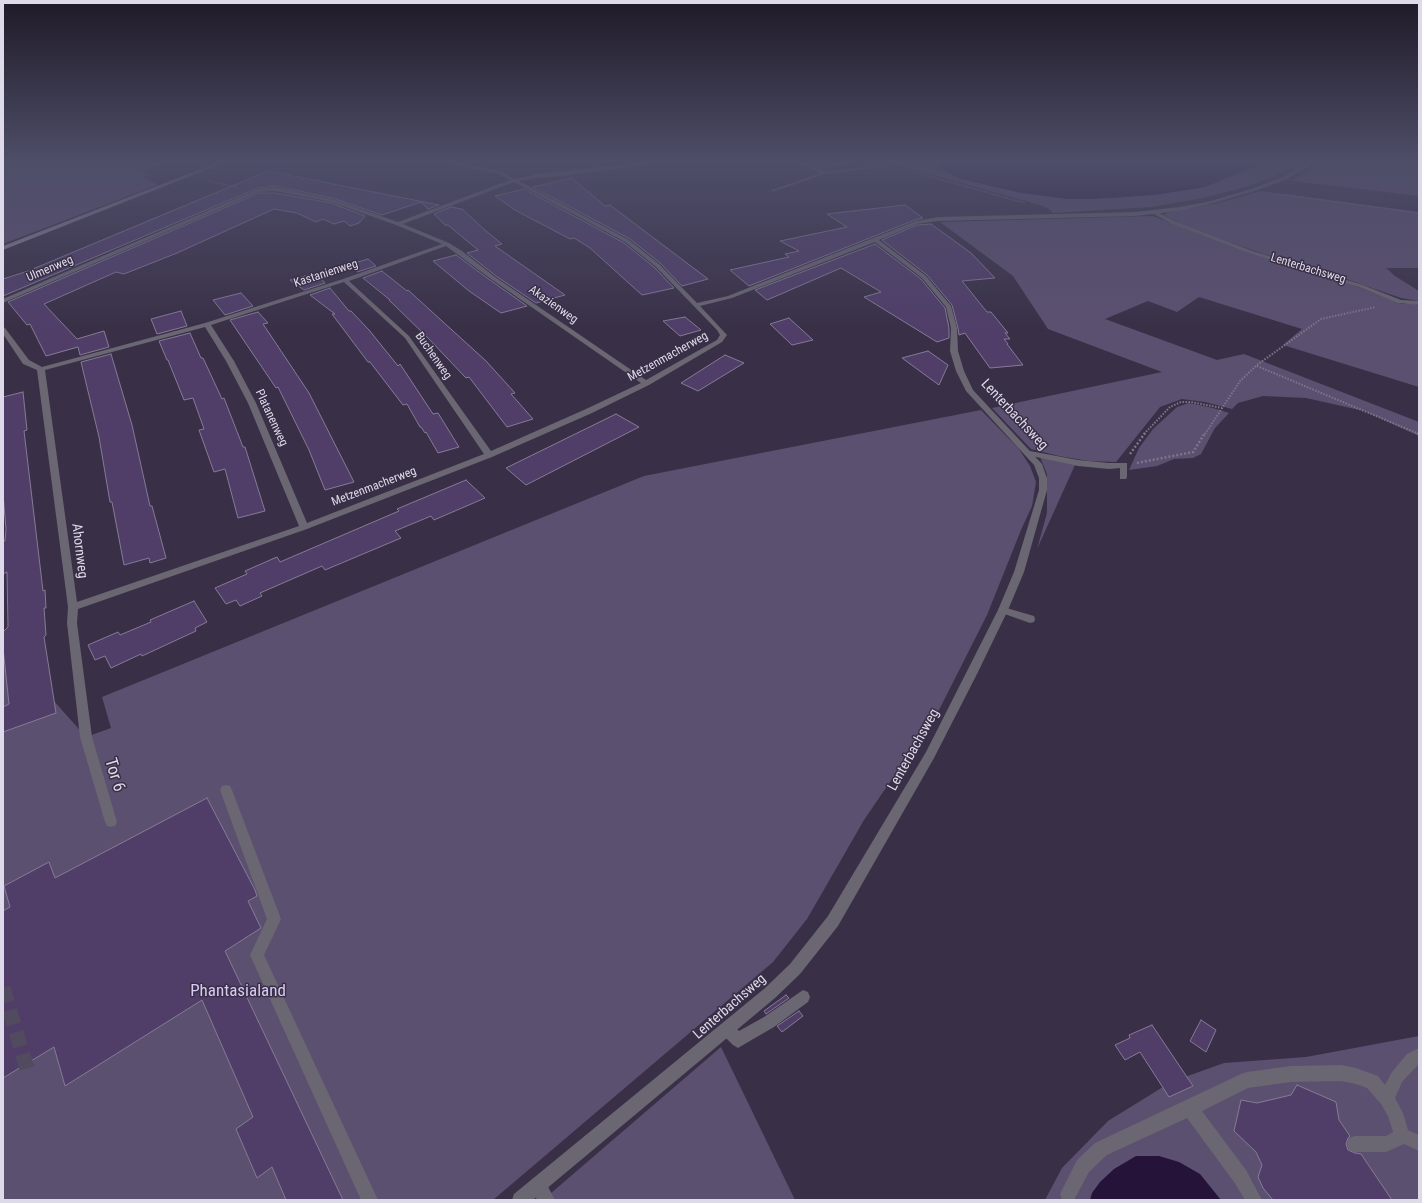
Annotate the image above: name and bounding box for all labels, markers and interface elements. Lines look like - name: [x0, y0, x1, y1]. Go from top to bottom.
- street label: Lenterbachsweg: [1269, 251, 1347, 287]
- street label: Ulmenweg: [24, 253, 76, 285]
- street label: Kastanienweg: [292, 257, 360, 291]
- street label: Akazienweg: [526, 283, 580, 327]
- street label: Metzenmacherweg: [625, 329, 711, 385]
- street label: Buchenweg: [411, 330, 455, 382]
- street label: Lenterbachsweg: [977, 376, 1051, 454]
- street label: Platanenweg: [252, 387, 290, 449]
- street label: Metzenmacherweg: [330, 464, 418, 510]
- street label: Ahornweg: [67, 522, 91, 580]
- street label: Lenterbachsweg: [885, 706, 943, 794]
- street label: Tor 6: [99, 756, 129, 794]
- street label: Lenterbachsweg: [690, 971, 770, 1043]
- park label: Phantasialand: [190, 982, 286, 1002]

